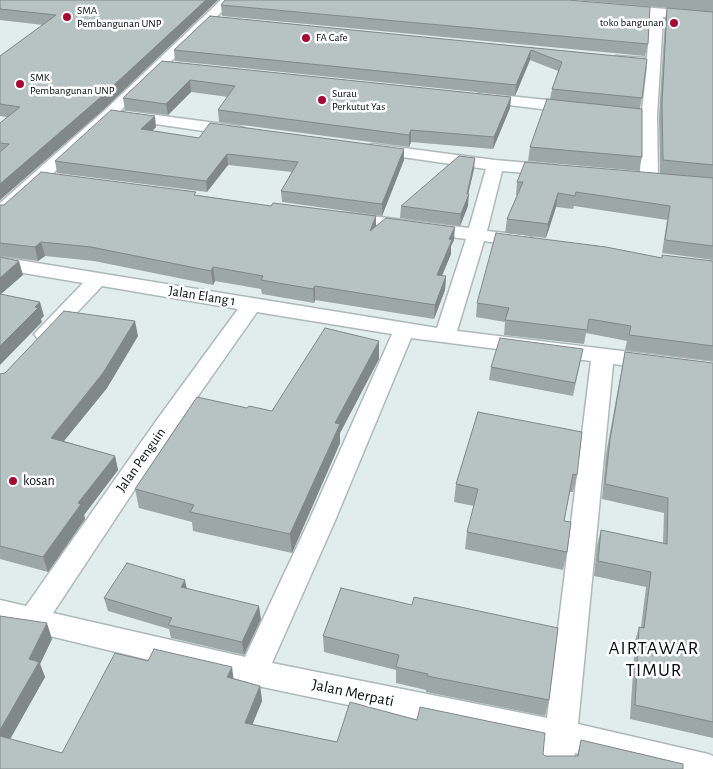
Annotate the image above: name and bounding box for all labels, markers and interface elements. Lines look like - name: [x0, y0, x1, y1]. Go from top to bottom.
- place label: SMA Pembangunan UNP: [77, 4, 162, 30]
- marker: SMA Pembangunan UNP: [61, 11, 73, 23]
- place label: toko bangunan: [600, 16, 664, 30]
- marker: toko bangunan: [668, 17, 680, 29]
- place label: FA Cafe: [316, 31, 348, 45]
- marker: FA Cafe: [300, 32, 312, 44]
- place label: SMK Pembangunan UNP: [30, 71, 115, 97]
- marker: SMK Pembangunan UNP: [14, 78, 26, 90]
- place label: Surau Perkutut Yas: [332, 87, 385, 113]
- marker: Surau Perkutut Yas: [316, 94, 328, 106]
- street label: Jalan Elang 1: [167, 282, 237, 310]
- street label: Jalan Penguin: [113, 425, 169, 495]
- place label: kosan: [23, 473, 55, 489]
- marker: kosan: [7, 475, 19, 487]
- district label: AIRTAWAR TIMUR: [608, 637, 700, 681]
- street label: Jalan Merpati: [310, 675, 396, 711]

